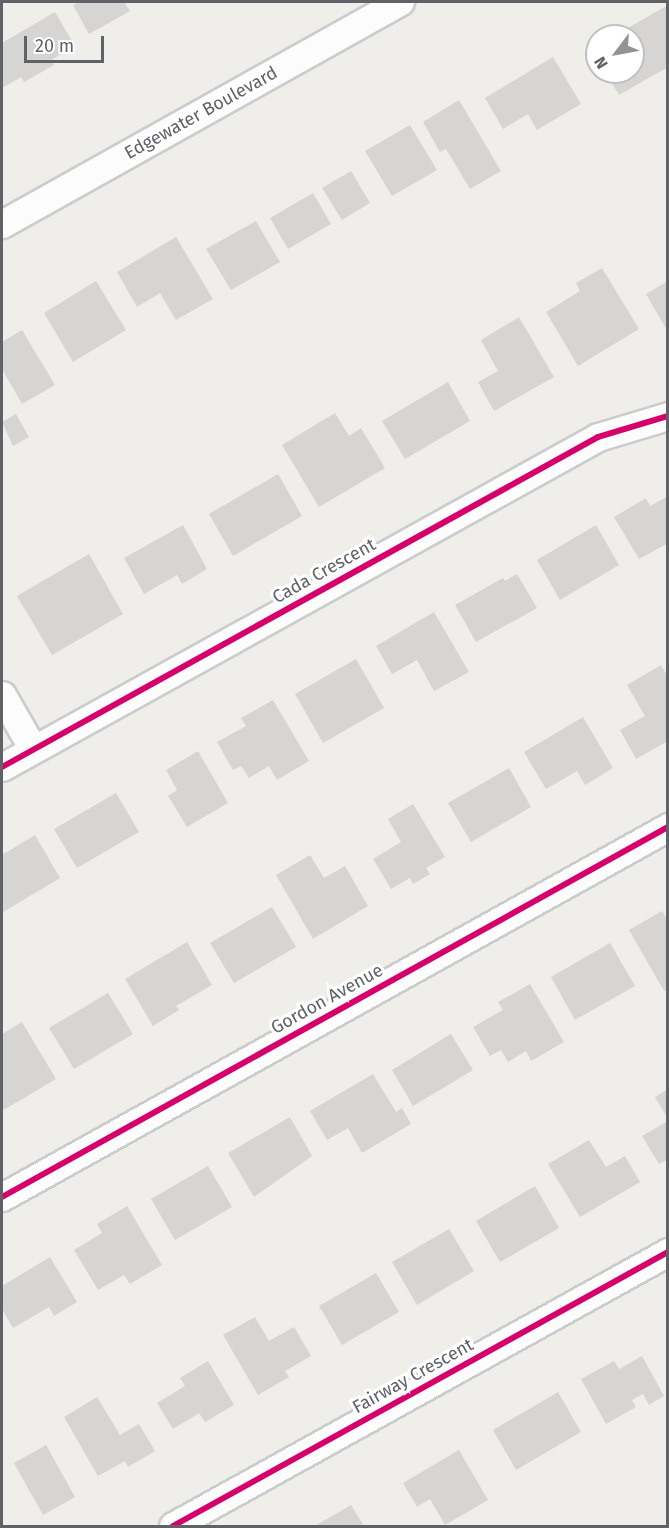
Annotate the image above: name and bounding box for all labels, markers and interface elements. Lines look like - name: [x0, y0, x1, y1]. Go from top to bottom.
- scale bar: [27, 24, 106, 62]
- north arrow: [585, 24, 645, 84]
- text: 20 m: [35, 35, 74, 57]
- text: N: [590, 53, 612, 72]
- street label: Edgewater Boulevard: [121, 62, 281, 164]
- street label: Cada Crescent: [269, 534, 379, 608]
- street label: Gordon Avenue: [267, 959, 387, 1039]
- street label: Fairway Crescent: [349, 1334, 477, 1418]

